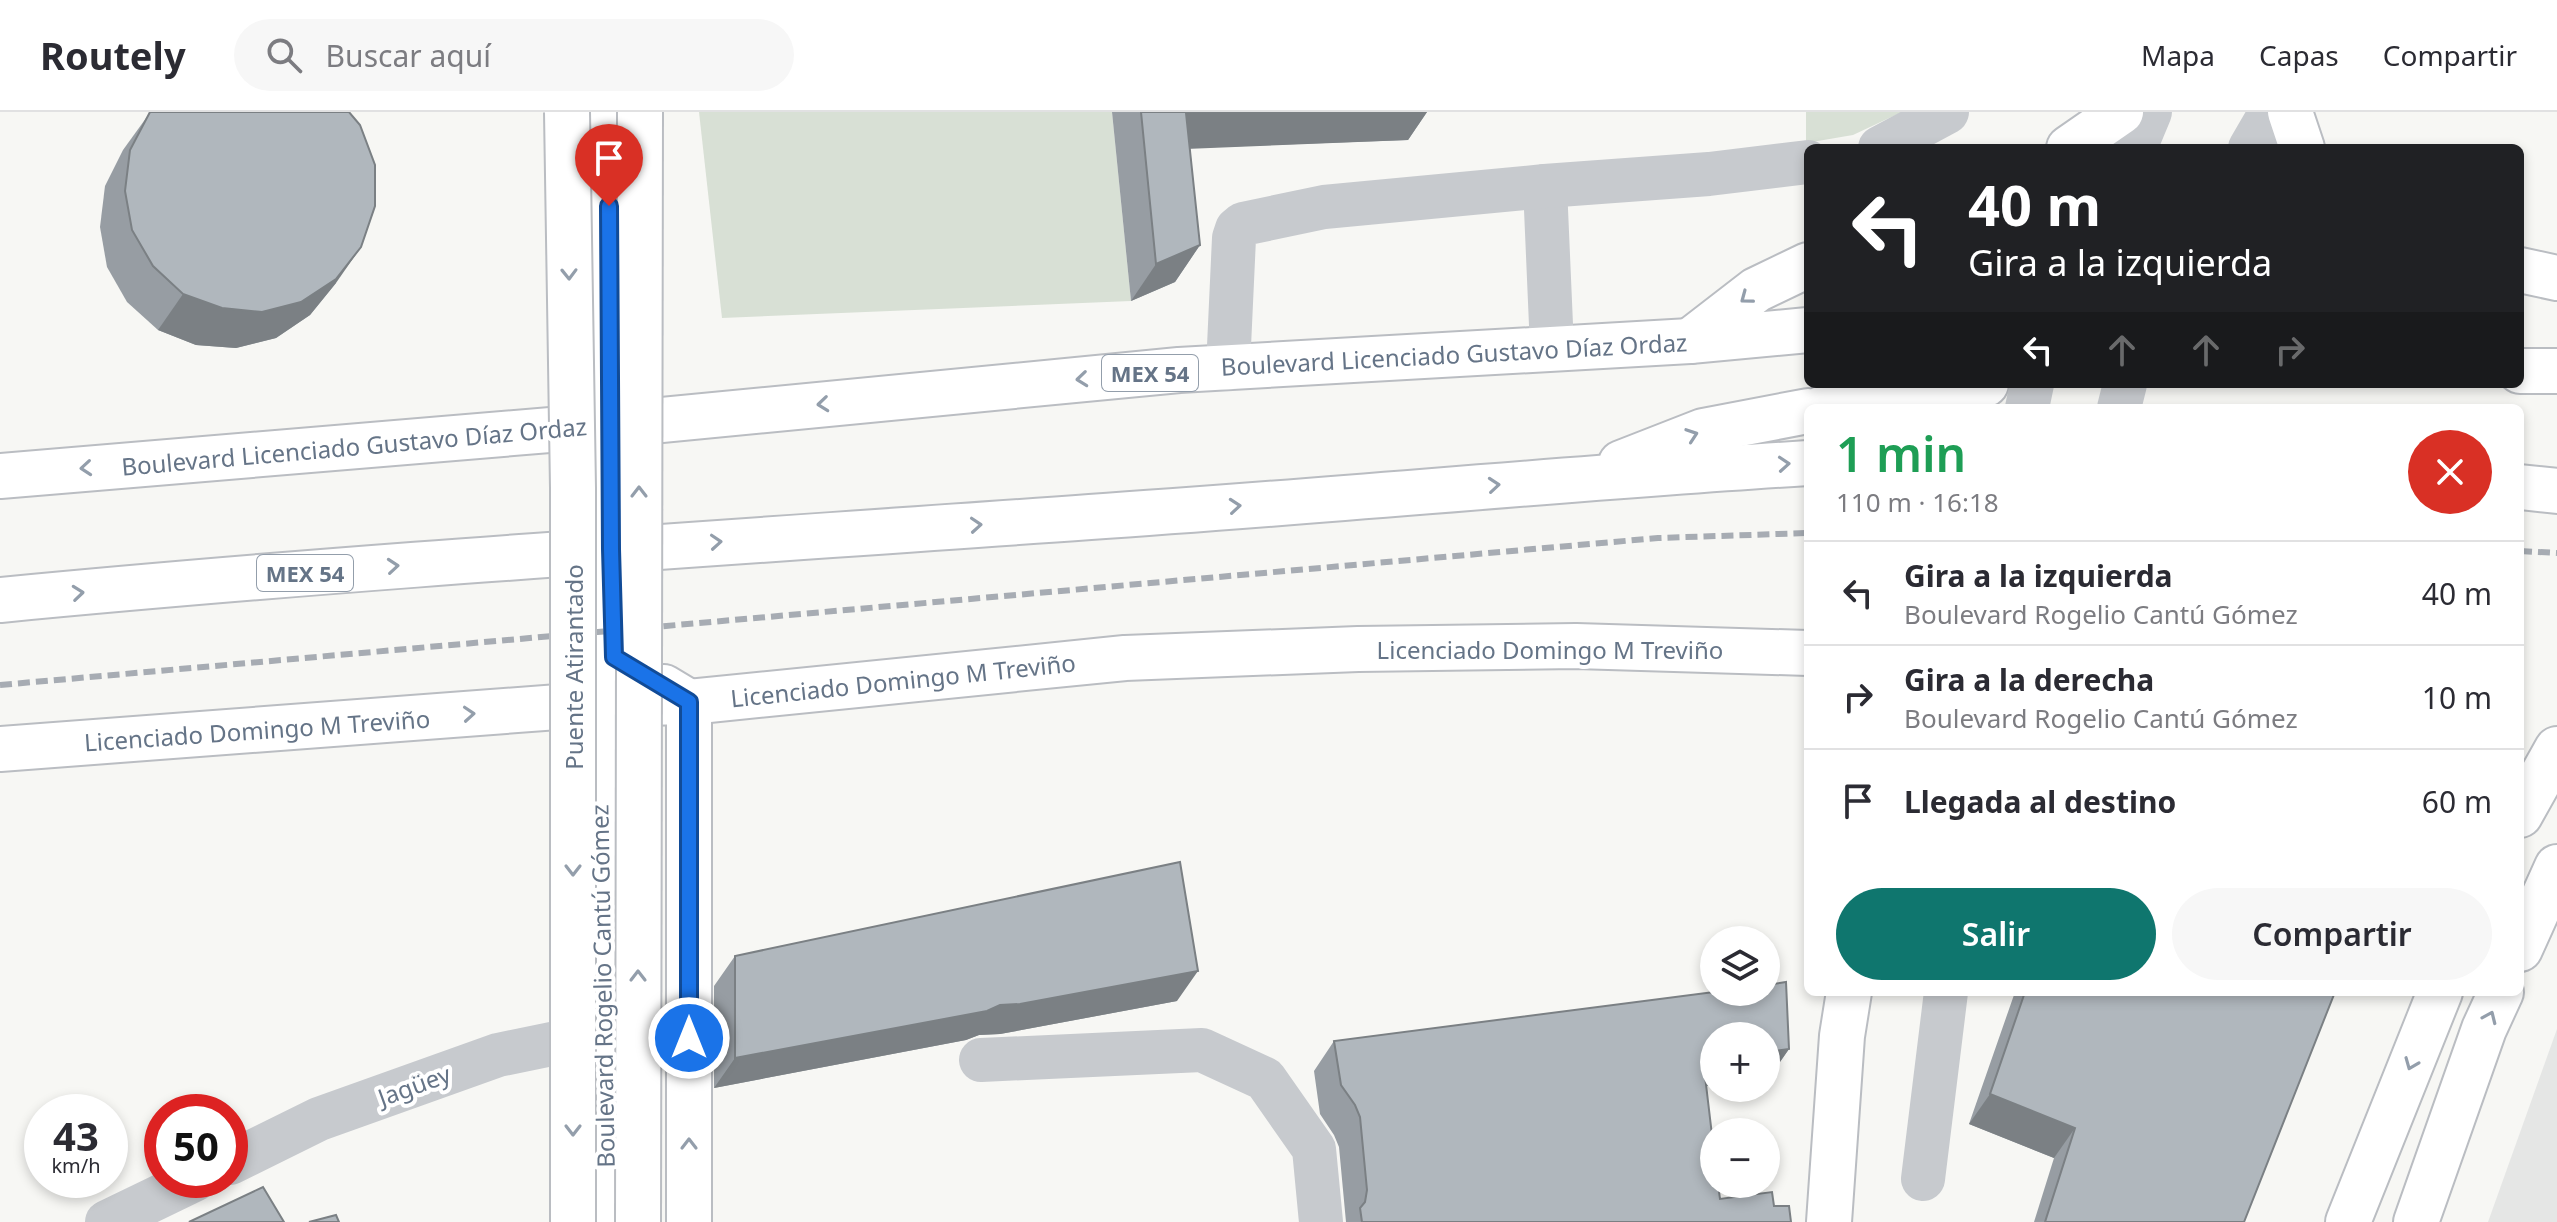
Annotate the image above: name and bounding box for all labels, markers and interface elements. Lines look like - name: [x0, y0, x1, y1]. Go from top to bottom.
- search box: [234, 19, 794, 91]
- text: Routely: [40, 29, 186, 81]
- icon: search: [262, 33, 306, 77]
- text: Buscar aquí: [326, 35, 491, 76]
- text: Mapa: [2141, 36, 2215, 74]
- text: Capas: [2259, 36, 2339, 74]
- text: Compartir: [2383, 36, 2517, 74]
- pin: [575, 124, 643, 206]
- icon: arrive: [587, 136, 631, 180]
- text: 40 m: [1968, 166, 2101, 242]
- icon: left: [1836, 176, 1940, 280]
- text: Gira a la izquierda: [1968, 238, 2272, 287]
- one-way arrow: [560, 268, 578, 281]
- one-way arrow: [1740, 288, 1755, 302]
- street label: Boulevard Licenciado Gustavo Díaz Ordaz: [1220, 325, 1688, 383]
- icon: left: [2016, 328, 2060, 372]
- icon: ahead: [2100, 328, 2144, 372]
- icon: ahead: [2184, 328, 2228, 372]
- icon: right: [2268, 328, 2312, 372]
- road number: MEX 54: [1102, 355, 1198, 391]
- one-way arrow: [1075, 371, 1088, 388]
- one-way arrow: [816, 396, 829, 413]
- street label: Boulevard Licenciado Gustavo Díaz Ordaz: [120, 409, 588, 483]
- text: 1 min: [1836, 421, 1966, 486]
- one-way arrow: [1684, 428, 1698, 444]
- button: close: [2408, 430, 2492, 514]
- one-way arrow: [1778, 456, 1791, 473]
- one-way arrow: [79, 460, 92, 477]
- one-way arrow: [1488, 476, 1501, 493]
- text: 110 m · 16:18: [1836, 484, 1999, 520]
- one-way arrow: [630, 485, 648, 498]
- one-way arrow: [1229, 498, 1242, 515]
- one-way arrow: [970, 517, 983, 534]
- one-way arrow: [710, 534, 723, 551]
- road number: MEX 54: [257, 555, 353, 591]
- text: Gira a la izquierda: [1904, 555, 2173, 596]
- one-way arrow: [386, 558, 399, 575]
- street label: Puente Atirantado: [557, 564, 590, 770]
- icon: left: [1836, 571, 1880, 615]
- text: 40 m: [2422, 573, 2492, 614]
- one-way arrow: [72, 585, 85, 602]
- text: Boulevard Rogelio Cantú Gómez: [1904, 596, 2298, 632]
- street label: Licenciado Domingo M Treviño: [1377, 633, 1723, 666]
- street label: Licenciado Domingo M Treviño: [729, 645, 1077, 715]
- text: Gira a la derecha: [1904, 659, 2154, 700]
- icon: right: [1836, 675, 1880, 719]
- text: 10 m: [2422, 677, 2492, 718]
- text: Boulevard Rogelio Cantú Gómez: [1904, 700, 2298, 736]
- street label: Licenciado Domingo M Treviño: [83, 701, 431, 759]
- one-way arrow: [463, 706, 476, 723]
- icon: arrive: [1836, 779, 1880, 823]
- text: Llegada al destino: [1904, 781, 2176, 822]
- text: 60 m: [2422, 781, 2492, 822]
- street label: Boulevard Rogelio Cantú Gómez: [582, 804, 622, 1168]
- one-way arrow: [564, 864, 582, 877]
- button: Salir: [1836, 888, 2156, 980]
- button: Compartir: [2172, 888, 2492, 980]
- map controls: [1700, 926, 1780, 1198]
- button: layers: [1700, 926, 1780, 1006]
- one-way arrow: [629, 969, 647, 982]
- position arrow: [647, 996, 731, 1080]
- one-way arrow: [2480, 1011, 2496, 1025]
- button: +: [1700, 1022, 1780, 1102]
- street label: Jagüey: [371, 1056, 456, 1114]
- one-way arrow: [2404, 1056, 2421, 1070]
- speed limit sign: 50: [144, 1094, 248, 1198]
- text: 43: [53, 1108, 99, 1163]
- button: −: [1700, 1118, 1780, 1198]
- one-way arrow: [564, 1124, 582, 1137]
- one-way arrow: [680, 1137, 698, 1150]
- text: km/h: [51, 1152, 101, 1179]

